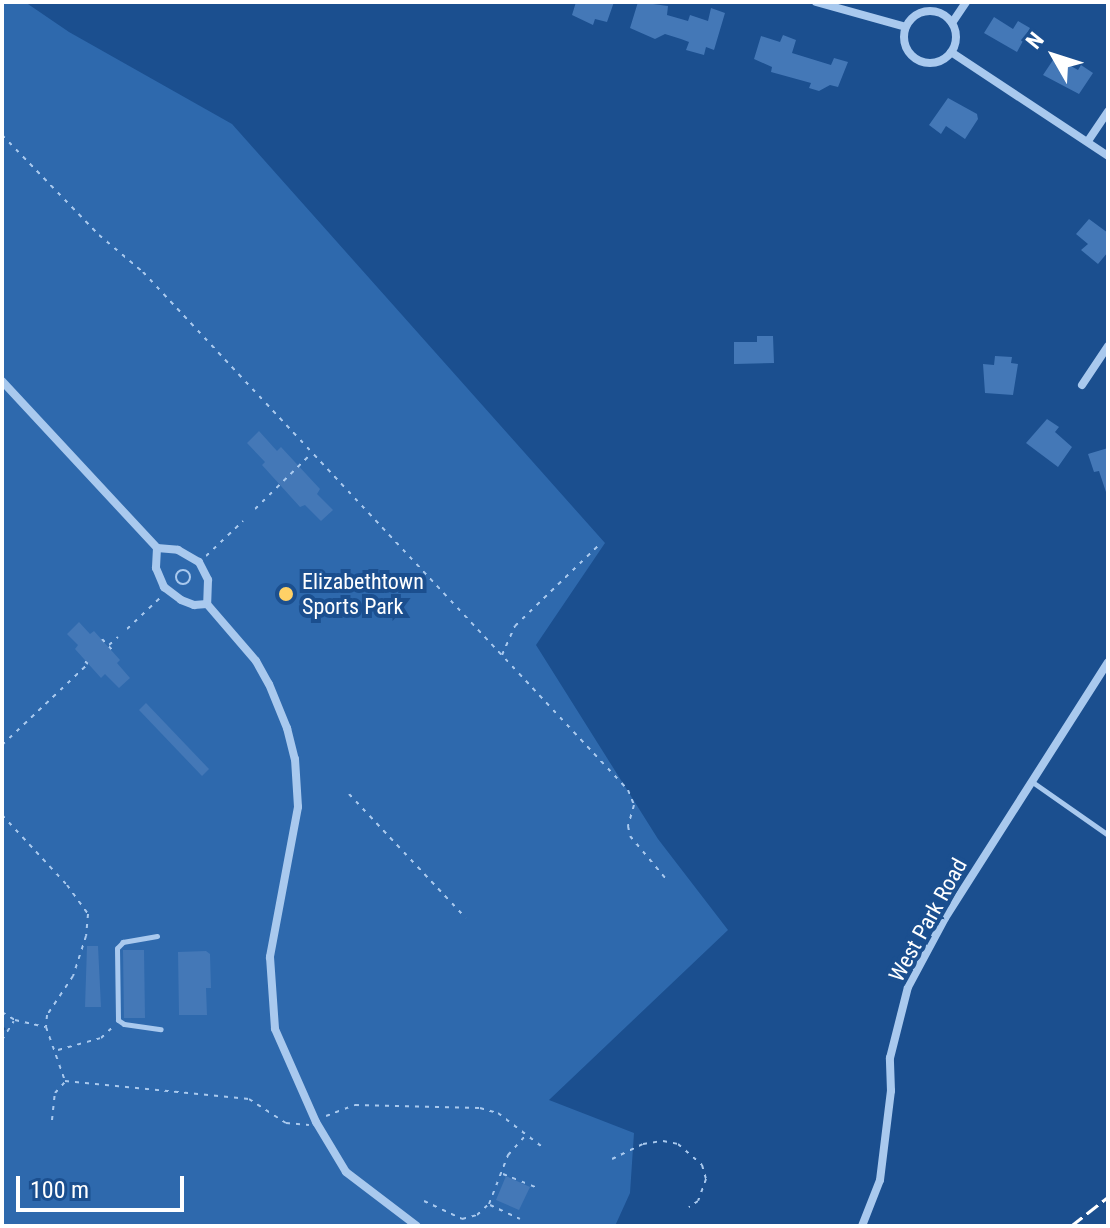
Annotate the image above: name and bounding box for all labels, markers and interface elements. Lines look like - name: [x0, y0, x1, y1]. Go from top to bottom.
- north arrow: [1014, 16, 1094, 96]
- text: N: [1021, 27, 1049, 54]
- place label: Elizabethtown Sports Park: [302, 568, 424, 620]
- marker: Elizabethtown Sports Park: [277, 585, 295, 603]
- street label: West Park Road: [883, 854, 973, 986]
- scale bar: [20, 1160, 188, 1210]
- text: 100 m: [30, 1176, 89, 1204]

